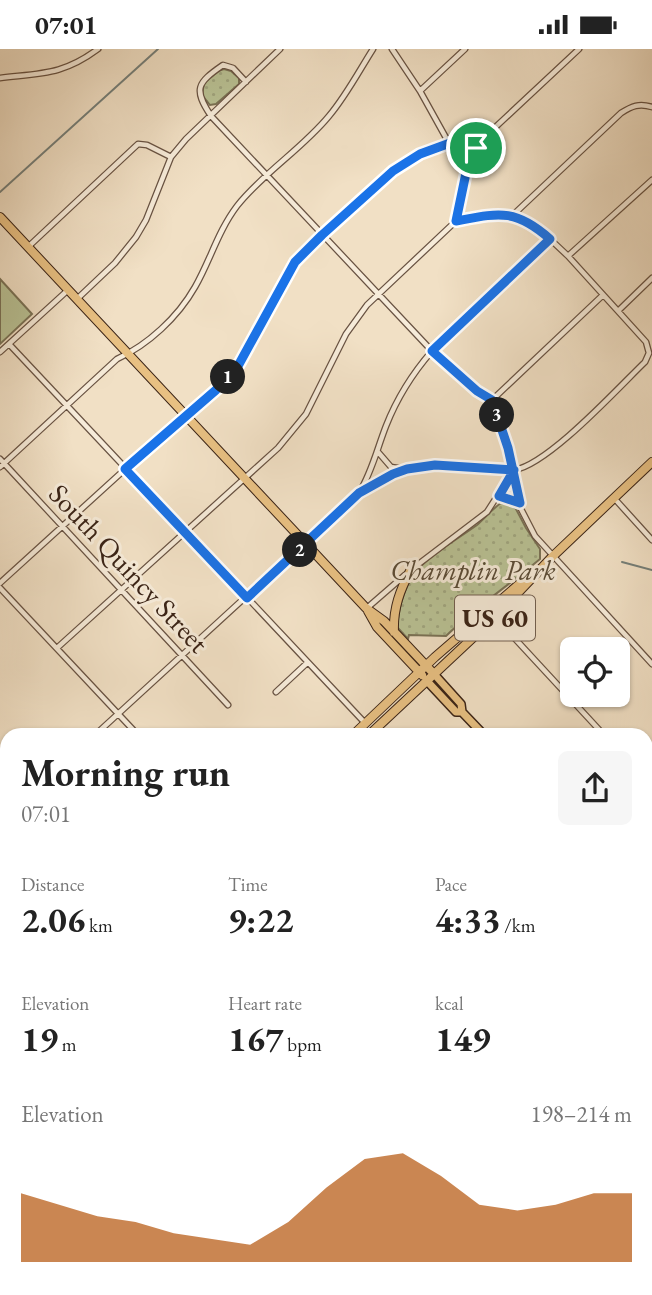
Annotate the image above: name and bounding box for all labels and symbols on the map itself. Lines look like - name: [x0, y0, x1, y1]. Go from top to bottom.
- pin: [446, 118, 506, 178]
- pin: 1: [210, 359, 246, 395]
- pin: 3: [480, 397, 514, 433]
- street label: South Quincy Street: [41, 476, 217, 660]
- pin: 2: [282, 533, 318, 567]
- park label: Champlin Park: [390, 552, 556, 588]
- road number: US 60: [455, 596, 535, 641]

